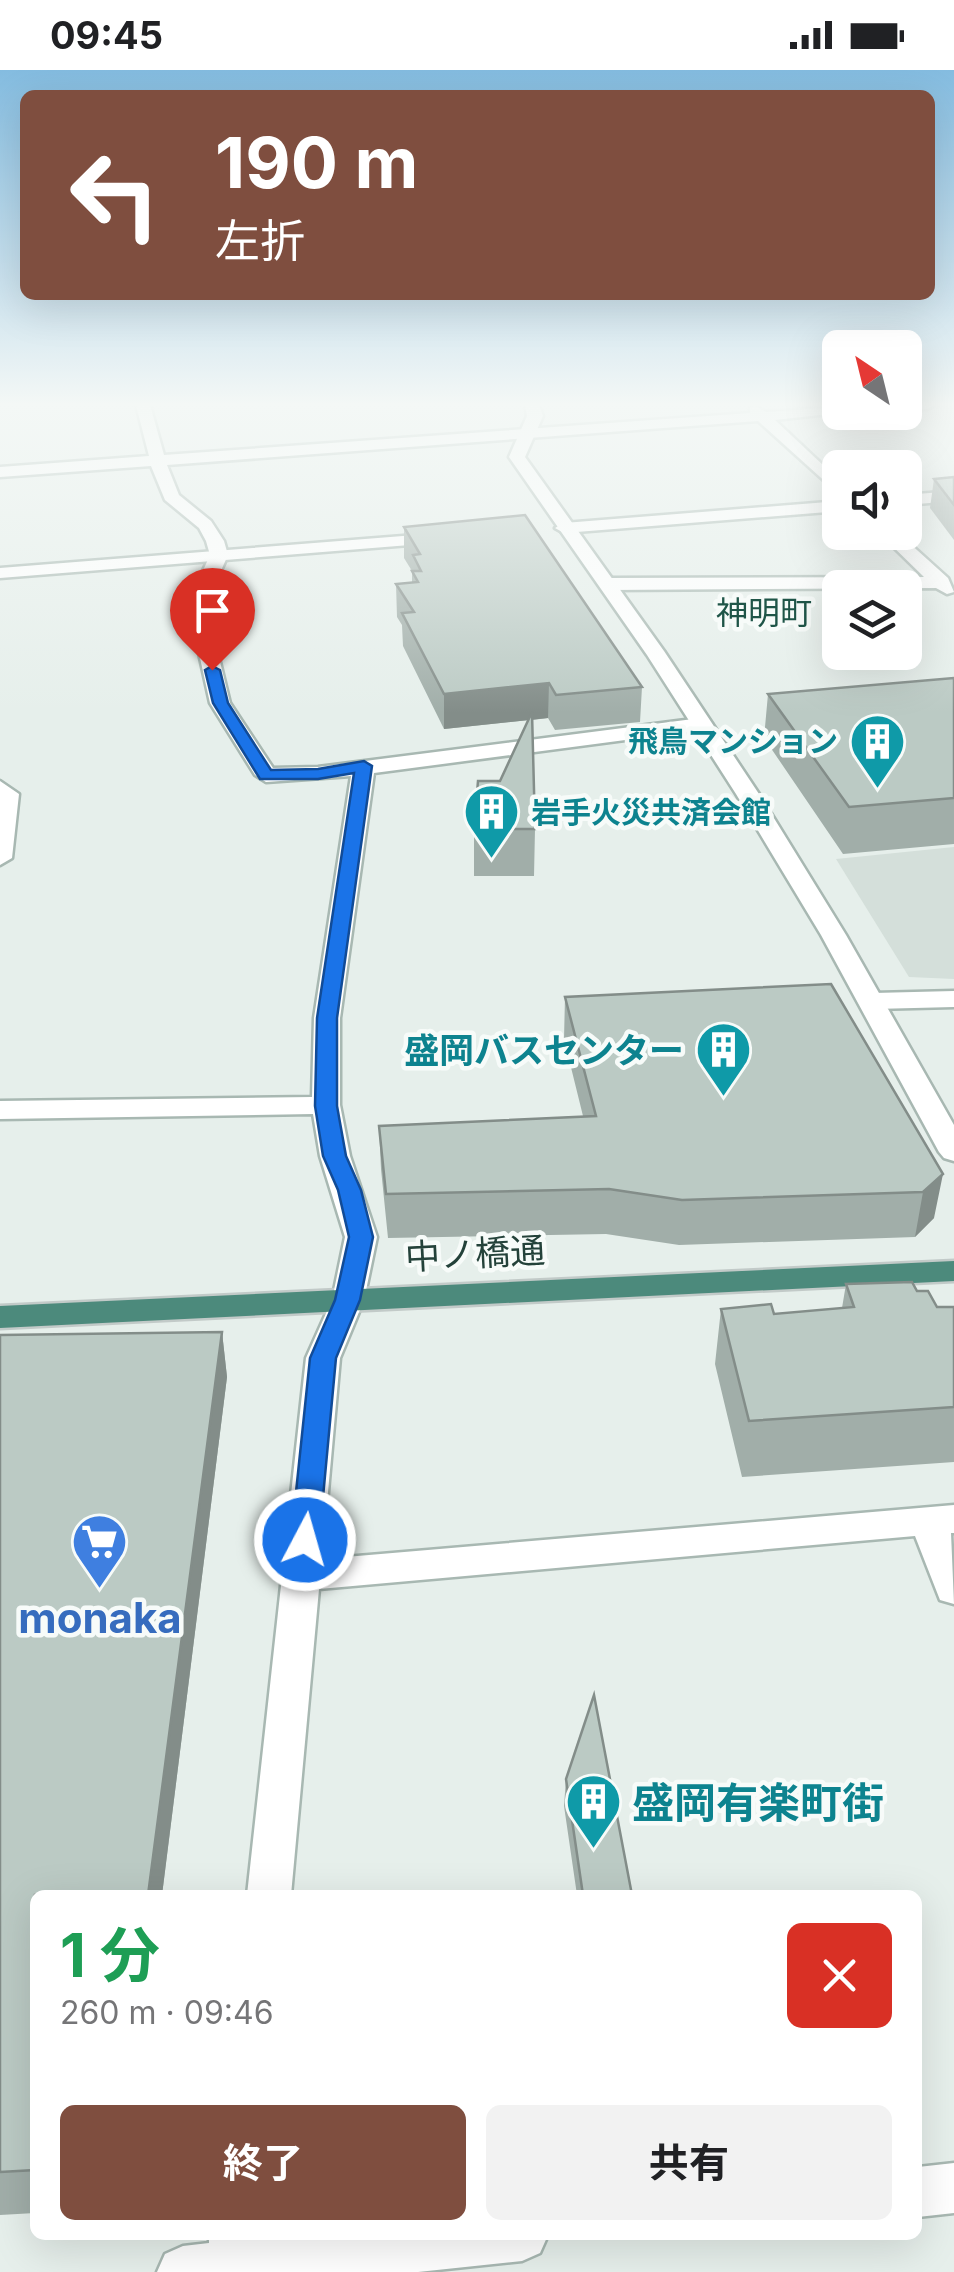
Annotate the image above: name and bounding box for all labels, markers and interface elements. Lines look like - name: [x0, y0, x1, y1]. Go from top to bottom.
- text: 09:45: [50, 12, 163, 58]
- text: 190 m: [215, 120, 418, 205]
- icon: left: [50, 130, 180, 260]
- text: 左折: [215, 213, 305, 268]
- north arrow: [822, 330, 922, 430]
- map controls: [822, 330, 922, 670]
- button: sound: [822, 450, 922, 550]
- pin: [170, 568, 255, 671]
- button: layers: [822, 570, 922, 670]
- icon: arrive: [185, 583, 240, 638]
- district label: 神明町: [716, 593, 812, 632]
- building icon: 飛鳥マンション: [847, 711, 907, 790]
- place label: 飛鳥マンション: [628, 723, 838, 759]
- building icon: 岩手火災共済会館: [462, 782, 522, 861]
- place label: 岩手火災共済会館: [531, 794, 771, 830]
- building icon: 盛岡バスセンター: [693, 1020, 753, 1099]
- place label: 盛岡バスセンター: [404, 1029, 684, 1071]
- street label: 中ノ橋通: [404, 1228, 546, 1278]
- position arrow: [253, 1488, 357, 1592]
- supermarket icon: monaka: [70, 1512, 130, 1591]
- place label: monaka: [18, 1592, 182, 1643]
- building icon: 盛岡有楽町街: [563, 1772, 623, 1851]
- place label: 盛岡有楽町街: [632, 1777, 884, 1828]
- text: 1 分: [60, 1919, 160, 1991]
- button: close: [787, 1923, 892, 2028]
- text: 260 m · 09:46: [60, 1993, 274, 2032]
- button: 終了: [60, 2105, 466, 2220]
- button: 共有: [486, 2105, 892, 2220]

